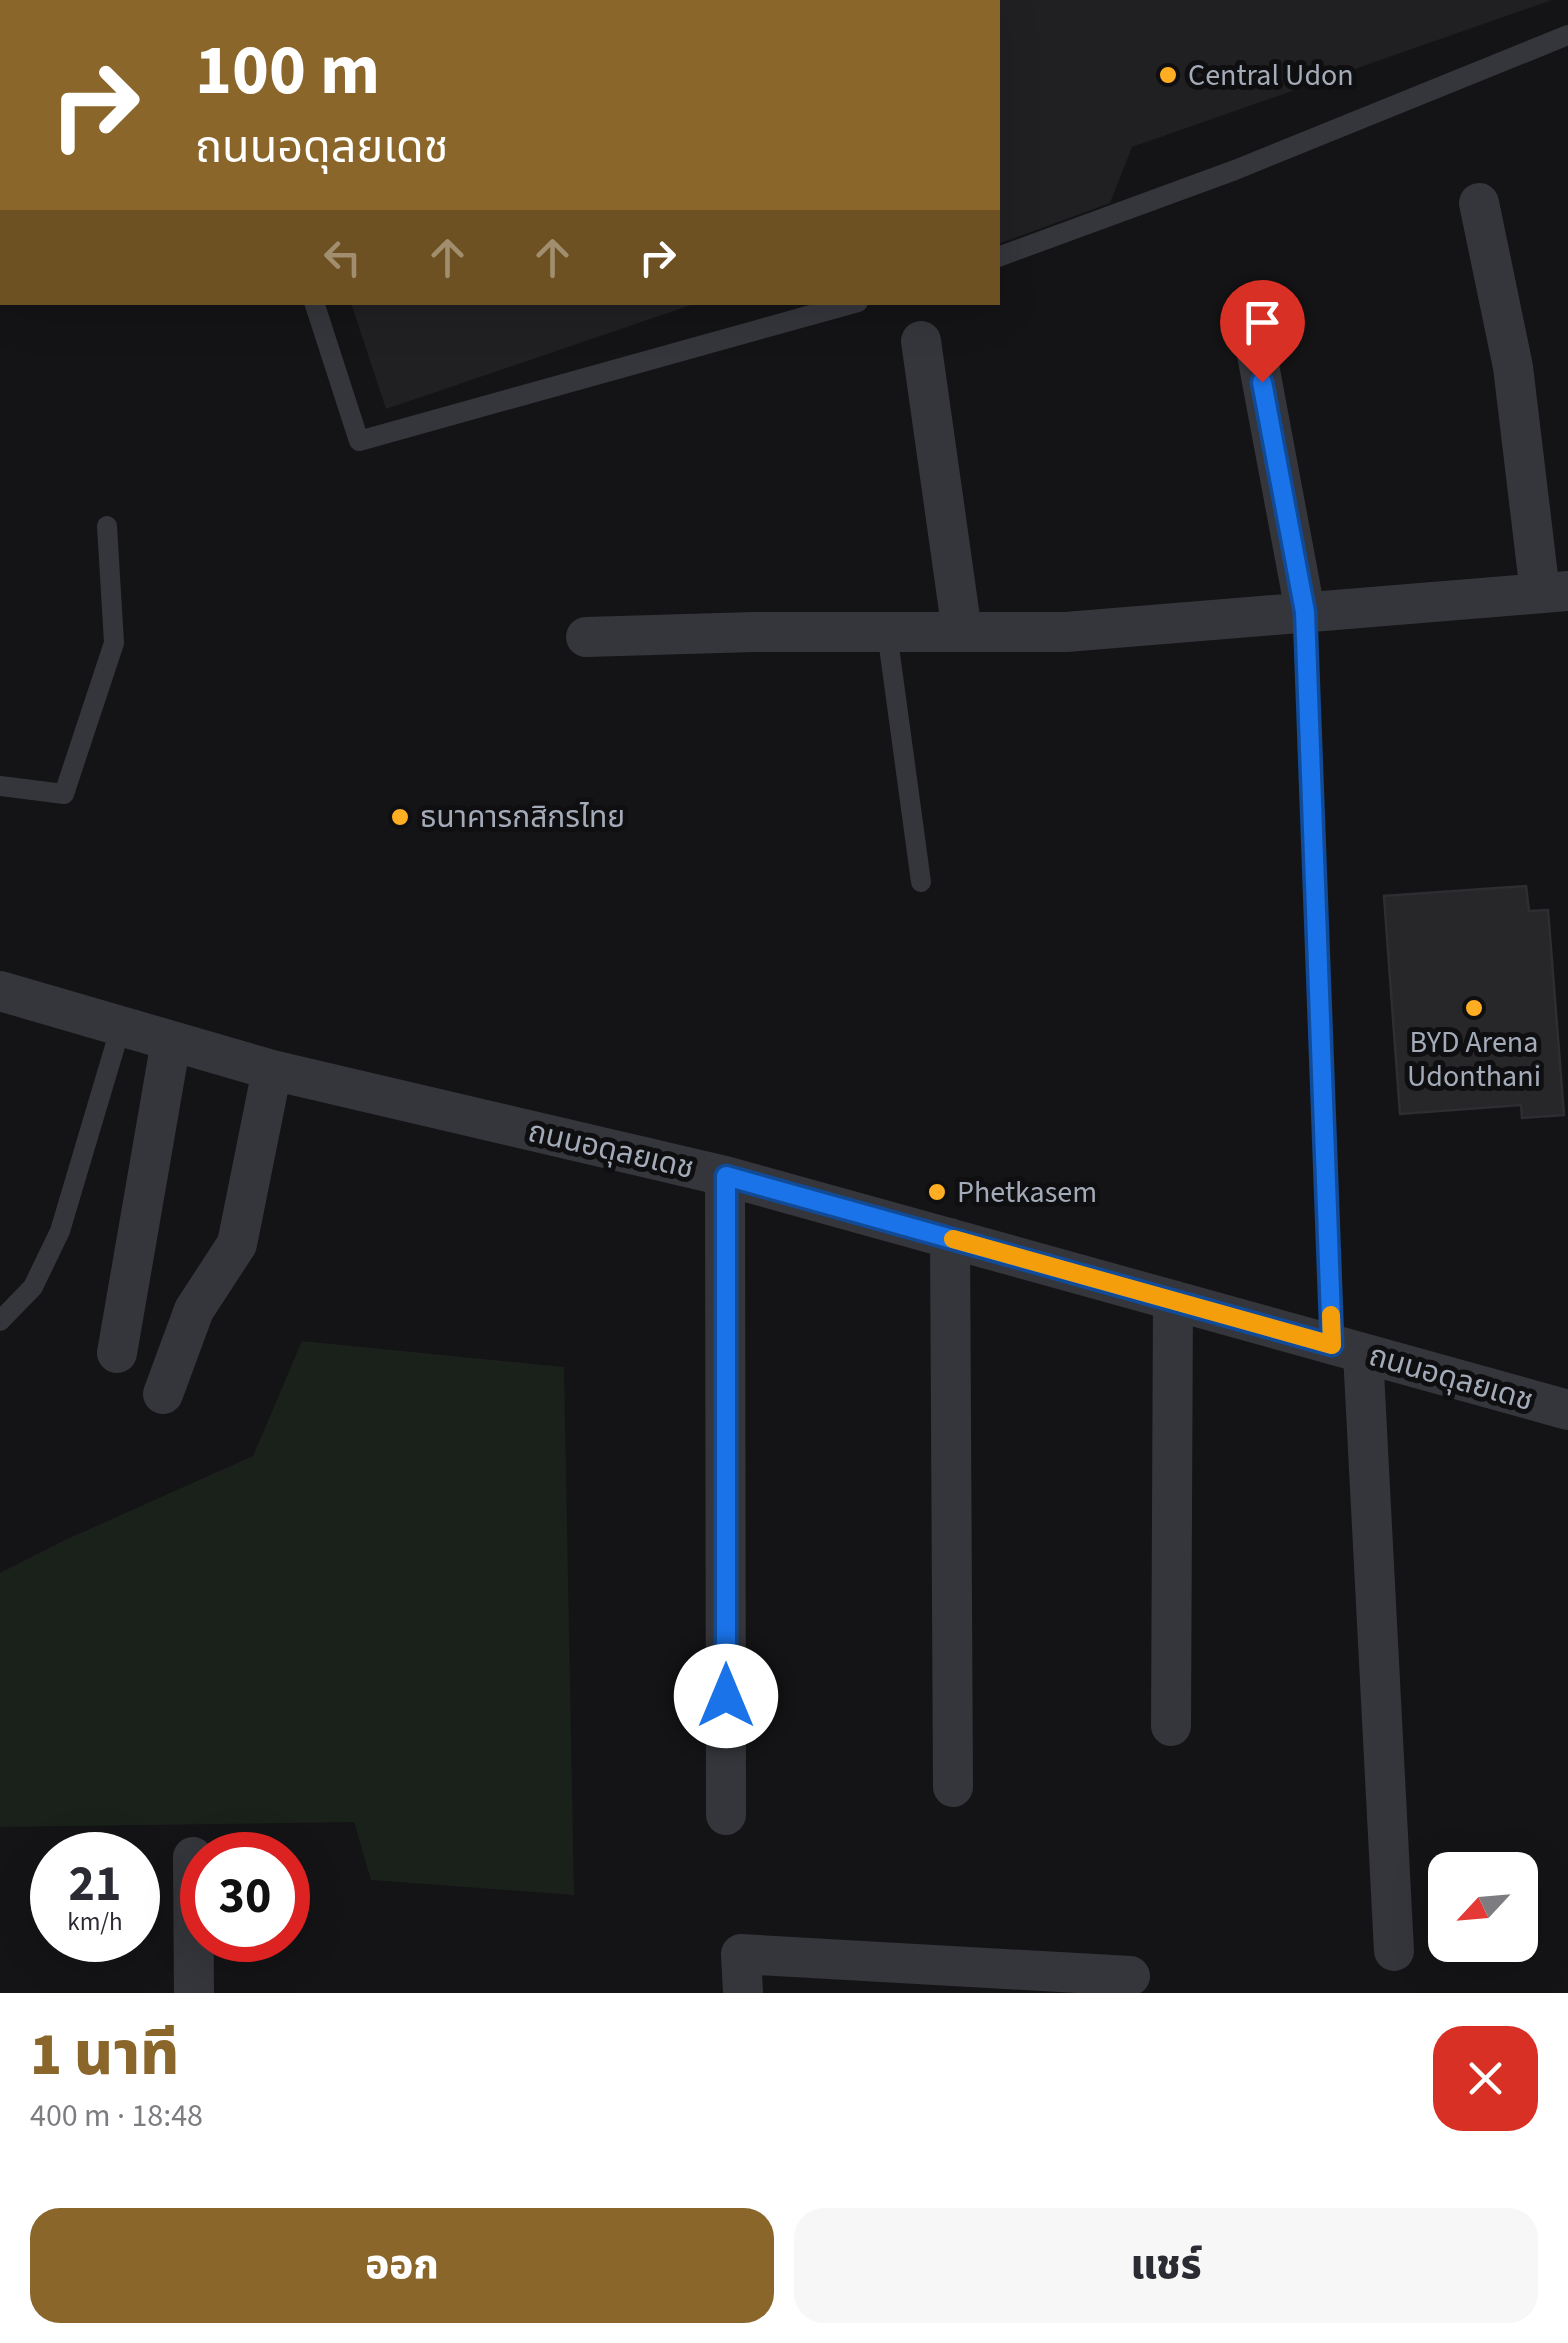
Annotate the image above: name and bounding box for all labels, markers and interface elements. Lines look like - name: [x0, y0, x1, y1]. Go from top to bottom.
- text: 100 m: [195, 21, 380, 121]
- icon: right: [30, 40, 160, 170]
- place label: Central Udon: [1188, 54, 1354, 97]
- marker: Central Udon: [1157, 64, 1179, 86]
- text: ถนนอดุลยเดช: [195, 116, 449, 180]
- icon: left: [315, 230, 370, 285]
- icon: ahead: [420, 230, 475, 285]
- icon: ahead: [525, 230, 580, 285]
- icon: right: [630, 230, 685, 285]
- pin: [1220, 280, 1305, 383]
- icon: arrive: [1235, 295, 1290, 350]
- place label: ธนาคารกสิกรไทย: [420, 796, 625, 839]
- marker: ธนาคารกสิกรไทย: [389, 806, 411, 828]
- marker: BYD Arena Udonthani: [1463, 997, 1485, 1019]
- place label: BYD Arena Udonthani: [1407, 1021, 1541, 1098]
- street label: ถนนอดุลยเดช: [524, 1110, 698, 1190]
- place label: Phetkasem: [957, 1171, 1097, 1214]
- marker: Phetkasem: [926, 1181, 948, 1203]
- street label: ถนนอดุลยเดช: [1364, 1334, 1538, 1422]
- position arrow: [674, 1644, 778, 1748]
- speed limit sign: 30: [180, 1832, 310, 1962]
- text: 21: [69, 1849, 121, 1920]
- north arrow: [1428, 1852, 1538, 1962]
- map controls: [1428, 1852, 1538, 1962]
- text: km/h: [67, 1904, 123, 1940]
- text: 1 นาที: [30, 2013, 179, 2098]
- button: close: [1433, 2026, 1538, 2131]
- text: 400 m · 18:48: [30, 2093, 203, 2139]
- button: ออก: [30, 2208, 774, 2323]
- button: แชร์: [794, 2208, 1538, 2323]

